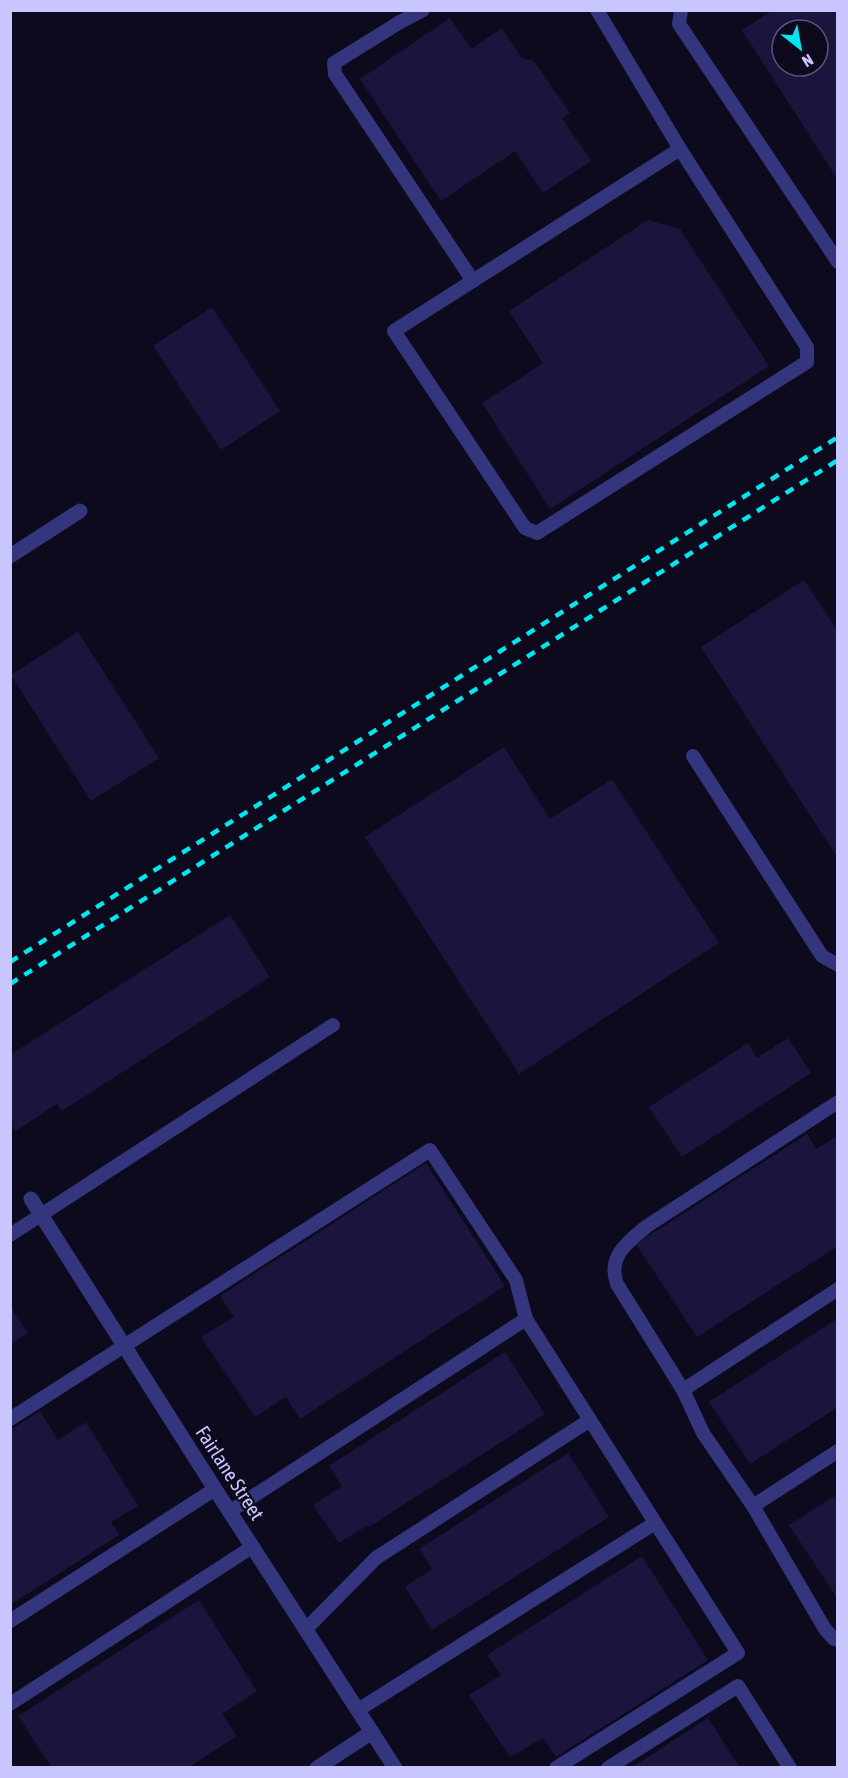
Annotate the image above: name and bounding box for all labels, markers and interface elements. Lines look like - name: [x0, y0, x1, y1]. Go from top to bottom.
- north arrow: [770, 18, 830, 78]
- text: N: [799, 51, 816, 71]
- street label: Fairlane Street: [192, 1421, 269, 1524]

